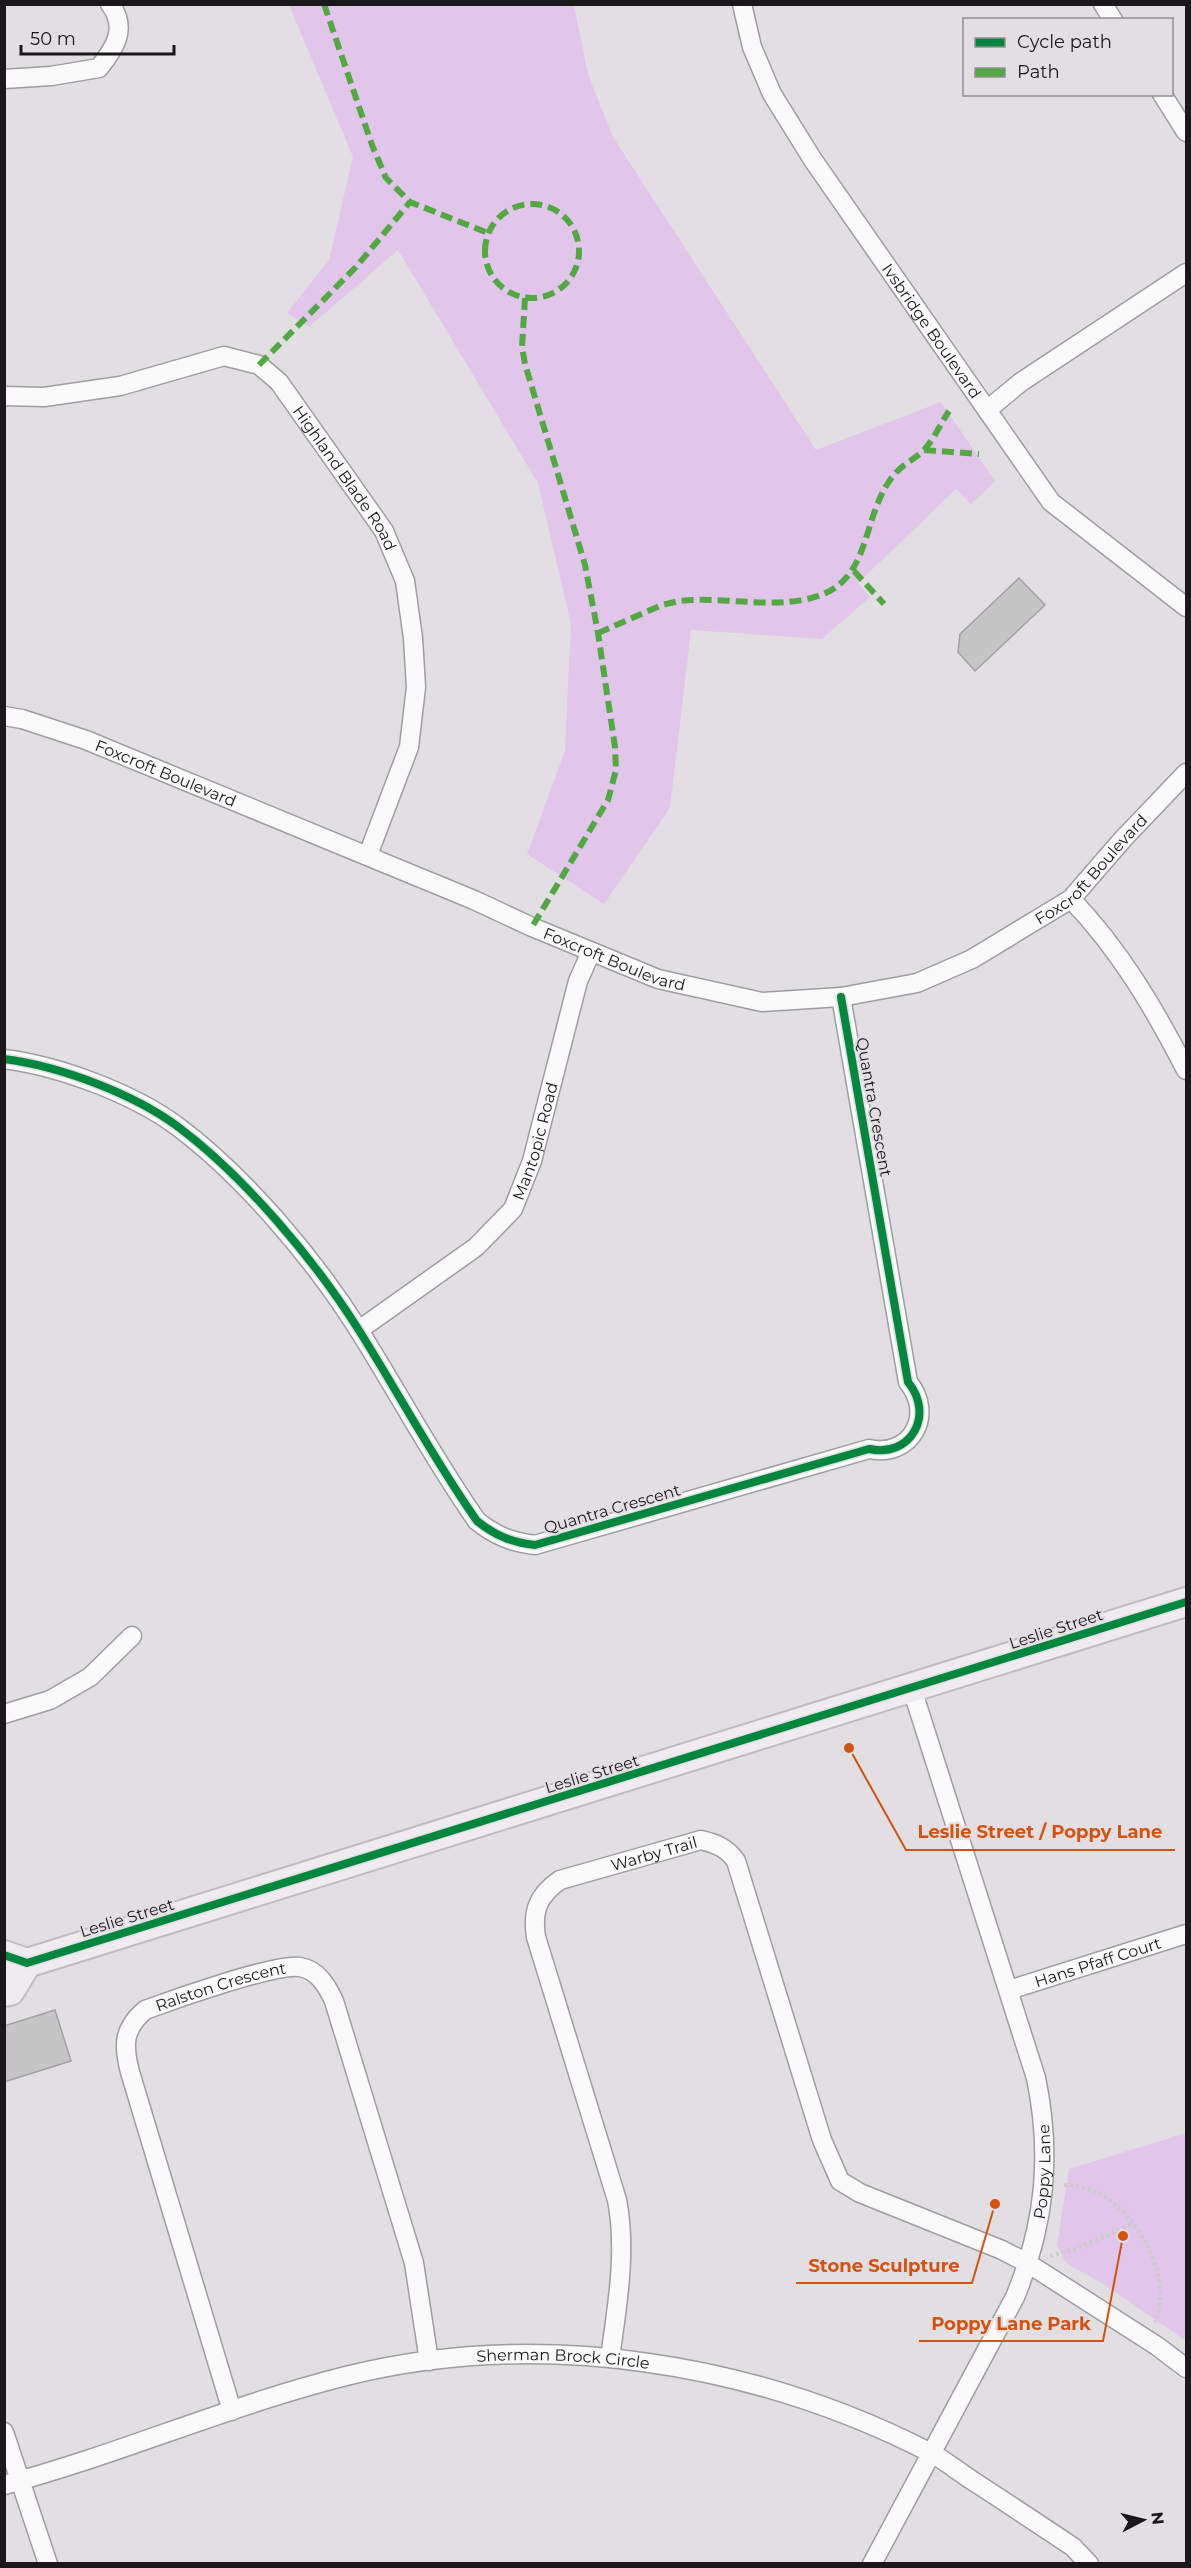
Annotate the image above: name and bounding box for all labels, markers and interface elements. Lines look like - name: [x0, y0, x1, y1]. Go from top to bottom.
- scale bar: [21, 18, 174, 56]
- legend: [963, 18, 1173, 96]
- text: 50 m: [30, 28, 76, 50]
- text: Cycle path: [1017, 31, 1112, 53]
- text: Path: [1017, 61, 1060, 83]
- street label: Ivsbridge Boulevard: [878, 260, 985, 402]
- street label: Highland Blade Road: [289, 402, 400, 553]
- street label: Foxcroft Boulevard: [92, 735, 239, 810]
- street label: Foxcroft Boulevard: [1031, 810, 1151, 928]
- street label: Foxcroft Boulevard: [541, 923, 687, 994]
- street label: Quantra Crescent: [852, 1036, 896, 1179]
- street label: Mantopic Road: [508, 1080, 561, 1203]
- street label: Quantra Crescent: [542, 1480, 683, 1538]
- street label: Leslie Street: [1007, 1605, 1106, 1653]
- street label: Leslie Street: [543, 1750, 642, 1797]
- callout: Leslie Street / Poppy Lane: [906, 1814, 1175, 1850]
- text: Leslie Street / Poppy Lane: [918, 1821, 1162, 1843]
- street label: Warby Trail: [609, 1832, 699, 1875]
- street label: Leslie Street: [78, 1894, 177, 1941]
- street label: Hans Pfaff Court: [1032, 1933, 1164, 1991]
- street label: Ralston Crescent: [153, 1958, 288, 2015]
- street label: Poppy Lane: [1029, 2124, 1054, 2221]
- callout: Stone Sculpture: [796, 2247, 972, 2283]
- text: Stone Sculpture: [808, 2255, 960, 2277]
- callout: Poppy Lane Park: [919, 2305, 1103, 2341]
- text: Poppy Lane Park: [931, 2313, 1091, 2335]
- street label: Sherman Brock Circle: [476, 2345, 651, 2372]
- north arrow: [1113, 2490, 1173, 2550]
- text: N: [1147, 2511, 1168, 2526]

